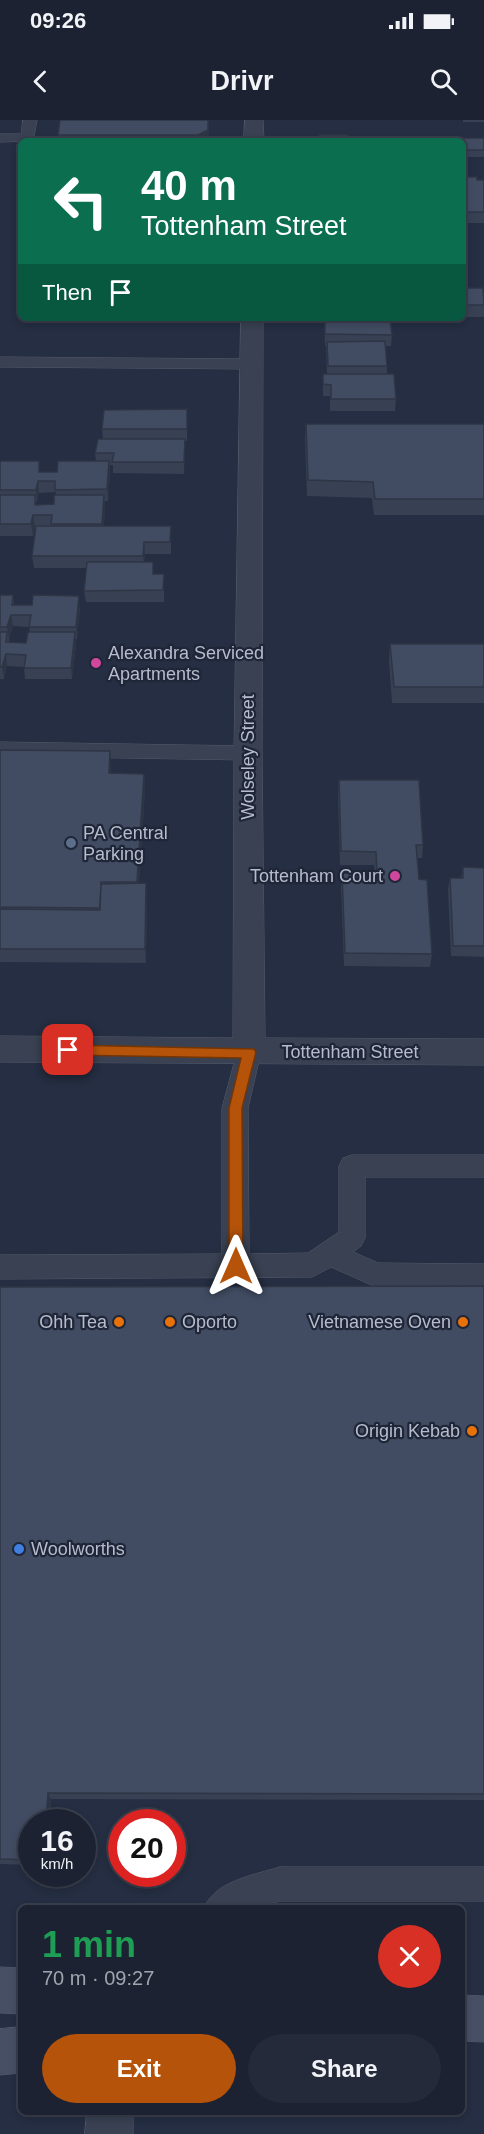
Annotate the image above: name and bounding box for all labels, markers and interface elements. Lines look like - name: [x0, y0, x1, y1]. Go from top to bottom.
- text: 09:26: [30, 8, 86, 33]
- icon: back: [24, 65, 57, 98]
- icon: search: [427, 65, 460, 98]
- text: Drivr: [210, 66, 274, 96]
- icon: left: [42, 162, 120, 240]
- text: 40 m: [141, 162, 237, 209]
- text: Tottenham Street: [141, 211, 347, 241]
- icon: arrive: [104, 276, 137, 309]
- text: Then: [42, 280, 92, 305]
- place label: Alexandra Serviced Apartments: [108, 643, 264, 684]
- marker: Alexandra Serviced Apartments: [89, 656, 103, 670]
- street label: Wolseley Street: [238, 694, 258, 820]
- place label: PA Central Parking: [83, 823, 168, 864]
- marker: PA Central Parking: [64, 836, 78, 850]
- place label: Tottenham Court: [250, 866, 383, 886]
- marker: Tottenham Court: [388, 869, 402, 883]
- pin: [42, 1024, 93, 1075]
- icon: arrive: [51, 1033, 84, 1066]
- street label: Tottenham Street: [281, 1042, 419, 1062]
- position arrow: [204, 1234, 268, 1298]
- place label: Ohh Tea: [39, 1312, 108, 1332]
- place label: Oporto: [182, 1312, 237, 1332]
- place label: Vietnamese Oven: [308, 1312, 451, 1332]
- marker: Ohh Tea: [112, 1315, 126, 1329]
- marker: Oporto: [163, 1315, 177, 1329]
- marker: Vietnamese Oven: [456, 1315, 470, 1329]
- place label: Origin Kebab: [355, 1421, 460, 1441]
- marker: Origin Kebab: [465, 1424, 479, 1438]
- place label: Woolworths: [31, 1539, 125, 1559]
- marker: Woolworths: [12, 1542, 26, 1556]
- speed limit sign: 20: [108, 1809, 186, 1887]
- text: 16: [40, 1824, 74, 1857]
- text: km/h: [41, 1855, 73, 1872]
- text: 1 min: [42, 1924, 136, 1965]
- button: close: [378, 1925, 441, 1988]
- text: 70 m · 09:27: [42, 1967, 154, 1989]
- button: Exit: [42, 2034, 236, 2103]
- button: Share: [248, 2034, 441, 2103]

